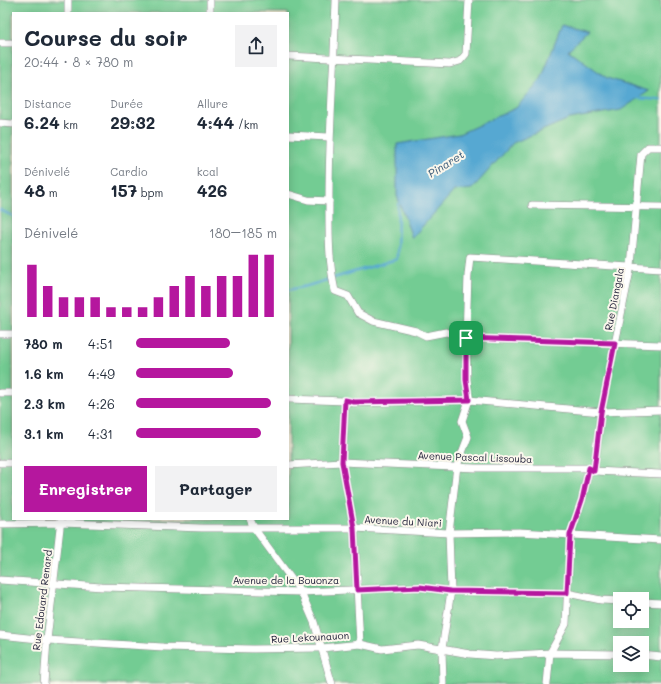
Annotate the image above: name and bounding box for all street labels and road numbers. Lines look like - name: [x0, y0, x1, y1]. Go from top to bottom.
- street label: Rue Diangala: [601, 266, 627, 332]
- street label: Avenue Pascal Lissouba: [417, 448, 533, 466]
- street label: Avenue du Niari: [364, 512, 442, 530]
- street label: Rue Edouard Renard: [29, 549, 55, 651]
- street label: Avenue de la Bouonza: [233, 573, 339, 587]
- street label: Rue Lekounauon: [271, 628, 349, 646]

